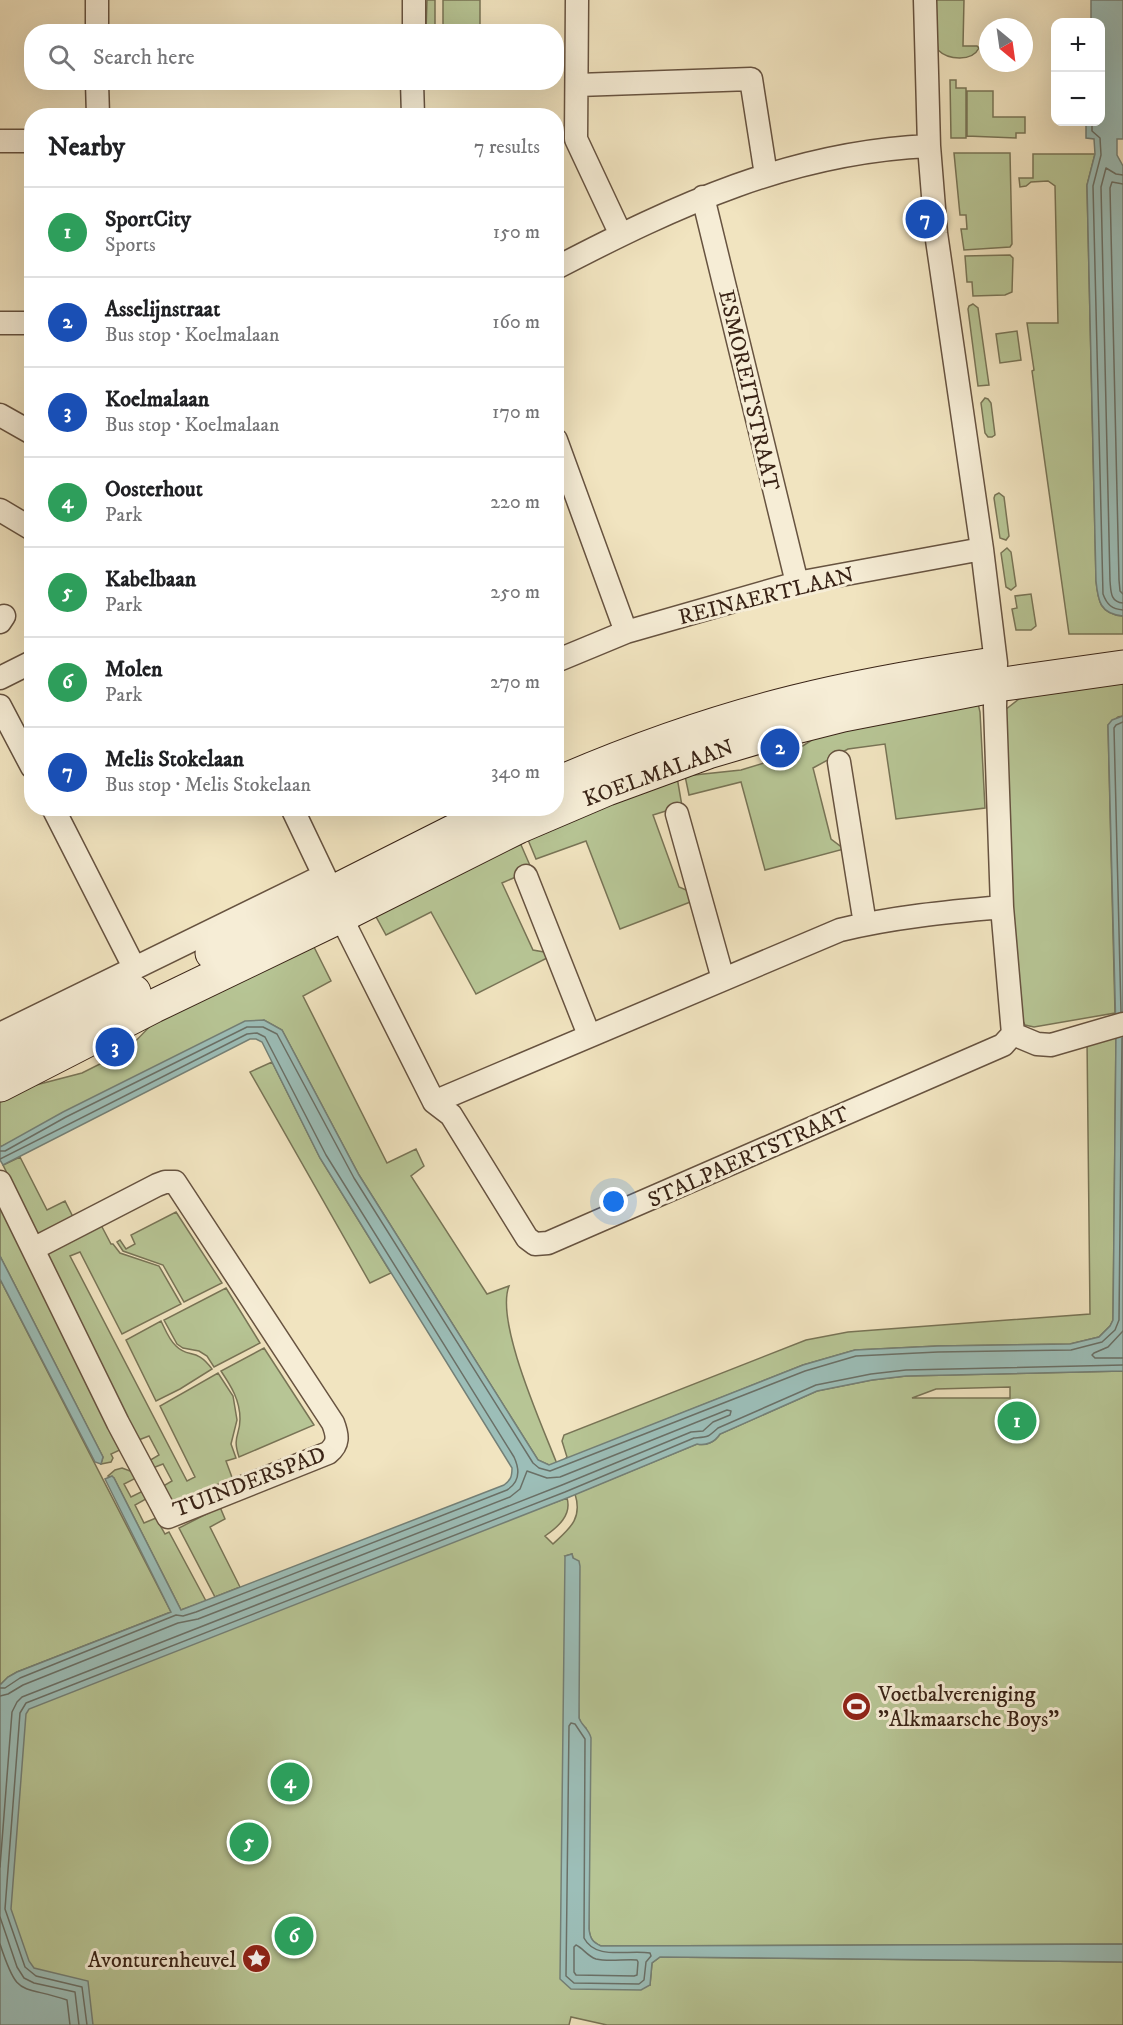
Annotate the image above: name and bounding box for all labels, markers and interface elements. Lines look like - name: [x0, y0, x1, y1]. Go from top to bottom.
- north arrow: [979, 18, 1033, 72]
- map controls: [1051, 18, 1105, 126]
- button: +: [1051, 18, 1105, 72]
- search box: [24, 24, 564, 90]
- icon: search: [45, 41, 78, 74]
- text: Search here: [93, 44, 195, 71]
- button: −: [1051, 72, 1105, 126]
- text: Nearby: [48, 131, 125, 164]
- text: 7 results: [474, 135, 540, 160]
- pin: 7: [906, 196, 944, 242]
- text: SportCity: [105, 206, 191, 233]
- text: 1: [64, 220, 71, 245]
- text: 150 m: [493, 220, 540, 245]
- text: Sports: [105, 233, 156, 258]
- street label: ESMOREITSTRAAT: [712, 287, 785, 494]
- text: Asselijnstraat: [105, 296, 220, 323]
- text: 2: [63, 310, 72, 335]
- text: 160 m: [492, 310, 540, 335]
- text: Bus stop · Koelmalaan: [105, 323, 279, 348]
- text: Koelmalaan: [105, 386, 209, 413]
- text: 3: [64, 400, 71, 425]
- text: 170 m: [492, 400, 540, 425]
- text: Bus stop · Koelmalaan: [105, 413, 279, 438]
- text: Oosterhout: [105, 476, 203, 503]
- text: 4: [62, 490, 73, 515]
- text: 220 m: [490, 490, 540, 515]
- text: Park: [105, 503, 142, 528]
- street label: REINAERTLAAN: [676, 562, 857, 631]
- text: Kabelbaan: [105, 566, 196, 593]
- text: 5: [63, 580, 72, 605]
- text: 250 m: [490, 580, 540, 605]
- text: Park: [105, 593, 142, 618]
- text: Molen: [105, 656, 163, 683]
- text: 6: [62, 670, 73, 695]
- text: 270 m: [490, 670, 540, 695]
- text: Park: [105, 683, 142, 708]
- pin: 2: [760, 726, 800, 771]
- street label: KOELMALAAN: [580, 734, 737, 813]
- text: Melis Stokelaan: [105, 746, 244, 773]
- text: 7: [62, 760, 73, 785]
- text: 340 m: [491, 760, 540, 785]
- text: Bus stop · Melis Stokelaan: [105, 773, 311, 798]
- pin: 3: [96, 1024, 134, 1070]
- street label: STALPAERTSTRAAT: [644, 1101, 854, 1214]
- your location: [599, 1187, 628, 1216]
- pin: 1: [998, 1398, 1036, 1444]
- street label: TUINDERSPAD: [169, 1441, 330, 1524]
- place label: Voetbalvereniging "Alkmaarsche Boys": [877, 1681, 1059, 1733]
- sports icon: Voetbalvereniging "Alkmaarsche Boys": [841, 1690, 873, 1722]
- pin: 4: [270, 1760, 310, 1804]
- pin: 5: [230, 1820, 268, 1864]
- pin: 6: [274, 1914, 314, 1958]
- place icon: Avonturenheuvel: [241, 1943, 273, 1975]
- place label: Avonturenheuvel: [88, 1947, 236, 1974]

